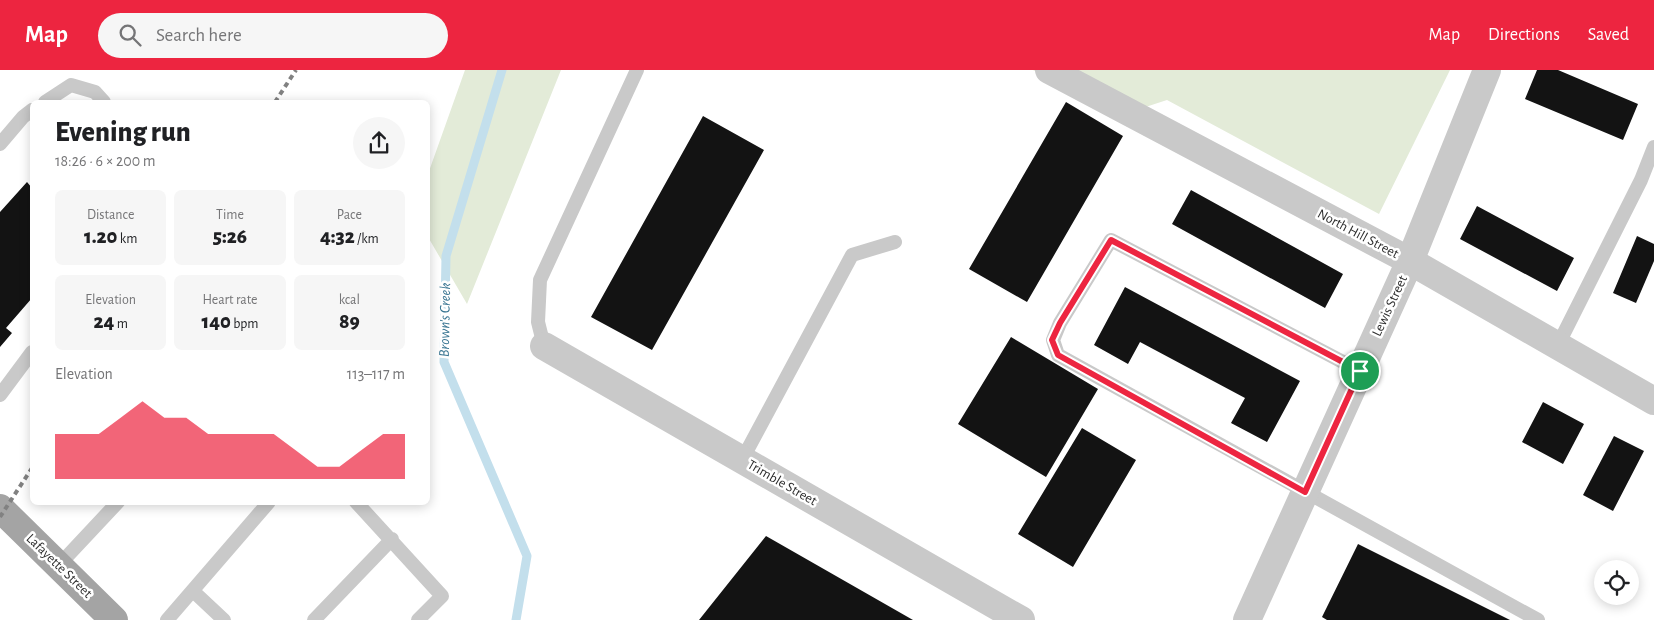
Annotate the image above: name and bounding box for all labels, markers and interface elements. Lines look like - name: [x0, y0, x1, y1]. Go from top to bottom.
- search box: [98, 13, 448, 58]
- icon: search: [116, 21, 144, 49]
- text: Map: [25, 23, 68, 47]
- text: Search here: [156, 26, 242, 45]
- text: Map: [1429, 26, 1460, 44]
- text: Directions: [1488, 26, 1560, 44]
- text: Saved: [1588, 26, 1629, 44]
- button: share: [353, 117, 405, 169]
- text: Evening run: [55, 119, 191, 147]
- text: 18:26 · 6 × 200 m: [55, 153, 156, 169]
- street label: North Hill Street: [1315, 207, 1401, 261]
- text: Distance: [87, 208, 134, 222]
- text: Time: [216, 208, 244, 222]
- text: Pace: [337, 208, 362, 222]
- text: 1.20: [84, 226, 117, 247]
- text: 5:26: [213, 226, 247, 247]
- text: 4:32: [320, 226, 355, 247]
- text: km: [117, 232, 137, 246]
- text: /km: [355, 232, 379, 246]
- street label: Lewis Street: [1370, 273, 1410, 339]
- water label: Brown's Creek: [437, 283, 453, 357]
- text: Elevation: [85, 293, 136, 307]
- text: Heart rate: [203, 293, 257, 307]
- text: kcal: [339, 293, 360, 307]
- text: 24: [93, 311, 114, 332]
- text: 140: [201, 311, 231, 332]
- text: 89: [339, 311, 360, 332]
- text: m: [114, 317, 128, 331]
- text: bpm: [231, 317, 259, 331]
- pin: [1339, 350, 1381, 392]
- icon: arrive: [1346, 357, 1374, 385]
- text: Elevation: [55, 366, 113, 382]
- text: 113–117 m: [347, 366, 405, 382]
- street label: Trimble Street: [745, 458, 819, 509]
- street label: Lafayette Street: [23, 531, 95, 601]
- map controls: [1594, 560, 1639, 605]
- button: locate: [1594, 560, 1639, 605]

